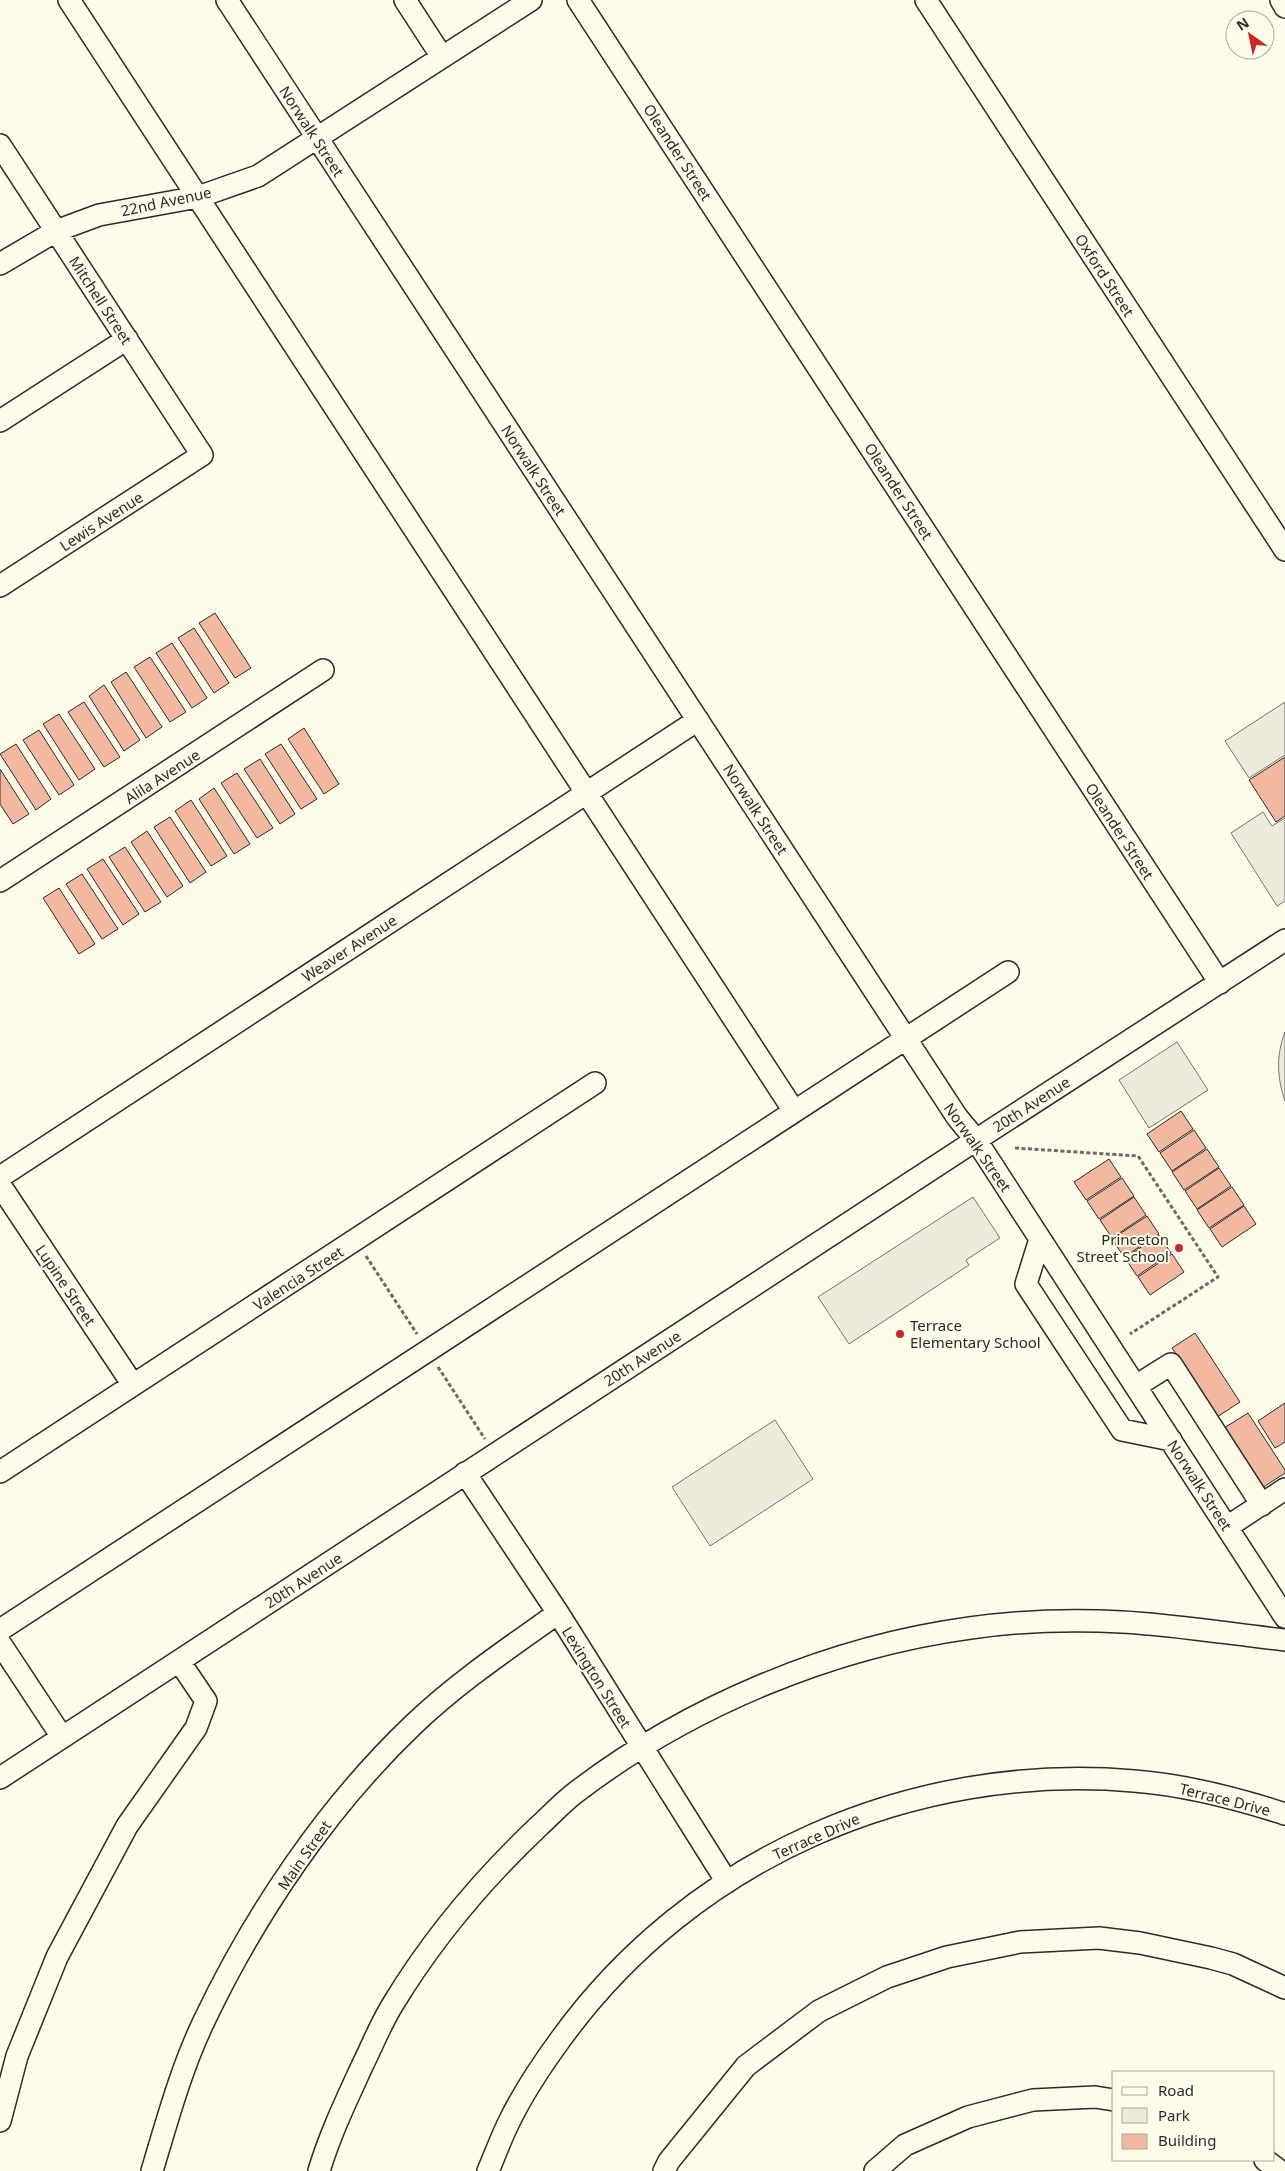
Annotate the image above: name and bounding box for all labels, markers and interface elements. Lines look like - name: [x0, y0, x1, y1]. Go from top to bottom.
- north arrow: [1225, 10, 1275, 60]
- text: N: [1233, 13, 1253, 35]
- street label: Norwalk Street: [275, 82, 349, 181]
- street label: Oleander Street: [639, 100, 717, 205]
- street label: 22nd Avenue: [119, 182, 213, 220]
- street label: Oxford Street: [1071, 230, 1140, 321]
- street label: Mitchell Street: [65, 252, 137, 348]
- street label: Norwalk Street: [497, 421, 571, 520]
- street label: Oleander Street: [860, 439, 938, 544]
- street label: Lewis Avenue: [56, 487, 146, 555]
- street label: Alila Avenue: [120, 744, 204, 808]
- street label: Norwalk Street: [719, 760, 793, 859]
- street label: Oleander Street: [1081, 779, 1159, 884]
- street label: Weaver Avenue: [298, 910, 400, 986]
- street label: 20th Avenue: [988, 1072, 1074, 1136]
- street label: Norwalk Street: [940, 1098, 1017, 1196]
- place label: Princeton Street School: [1076, 1229, 1169, 1266]
- street label: Lupine Street: [31, 1241, 101, 1330]
- street label: Valencia Street: [249, 1241, 348, 1315]
- marker: Princeton Street School: [1173, 1242, 1185, 1254]
- place label: Terrace Elementary School: [910, 1315, 1041, 1352]
- street label: 20th Avenue: [599, 1326, 685, 1390]
- marker: Terrace Elementary School: [894, 1328, 906, 1340]
- street label: Norwalk Street: [1163, 1436, 1237, 1535]
- street label: 20th Avenue: [260, 1548, 346, 1612]
- street label: Lexington Street: [558, 1623, 636, 1732]
- street label: Terrace Drive: [1177, 1778, 1273, 1820]
- street label: Terrace Drive: [769, 1808, 863, 1864]
- street label: Main Street: [273, 1816, 336, 1894]
- legend: [1112, 2071, 1275, 2161]
- text: Road: [1158, 2080, 1194, 2100]
- text: Park: [1158, 2105, 1190, 2125]
- text: Building: [1158, 2130, 1216, 2150]

